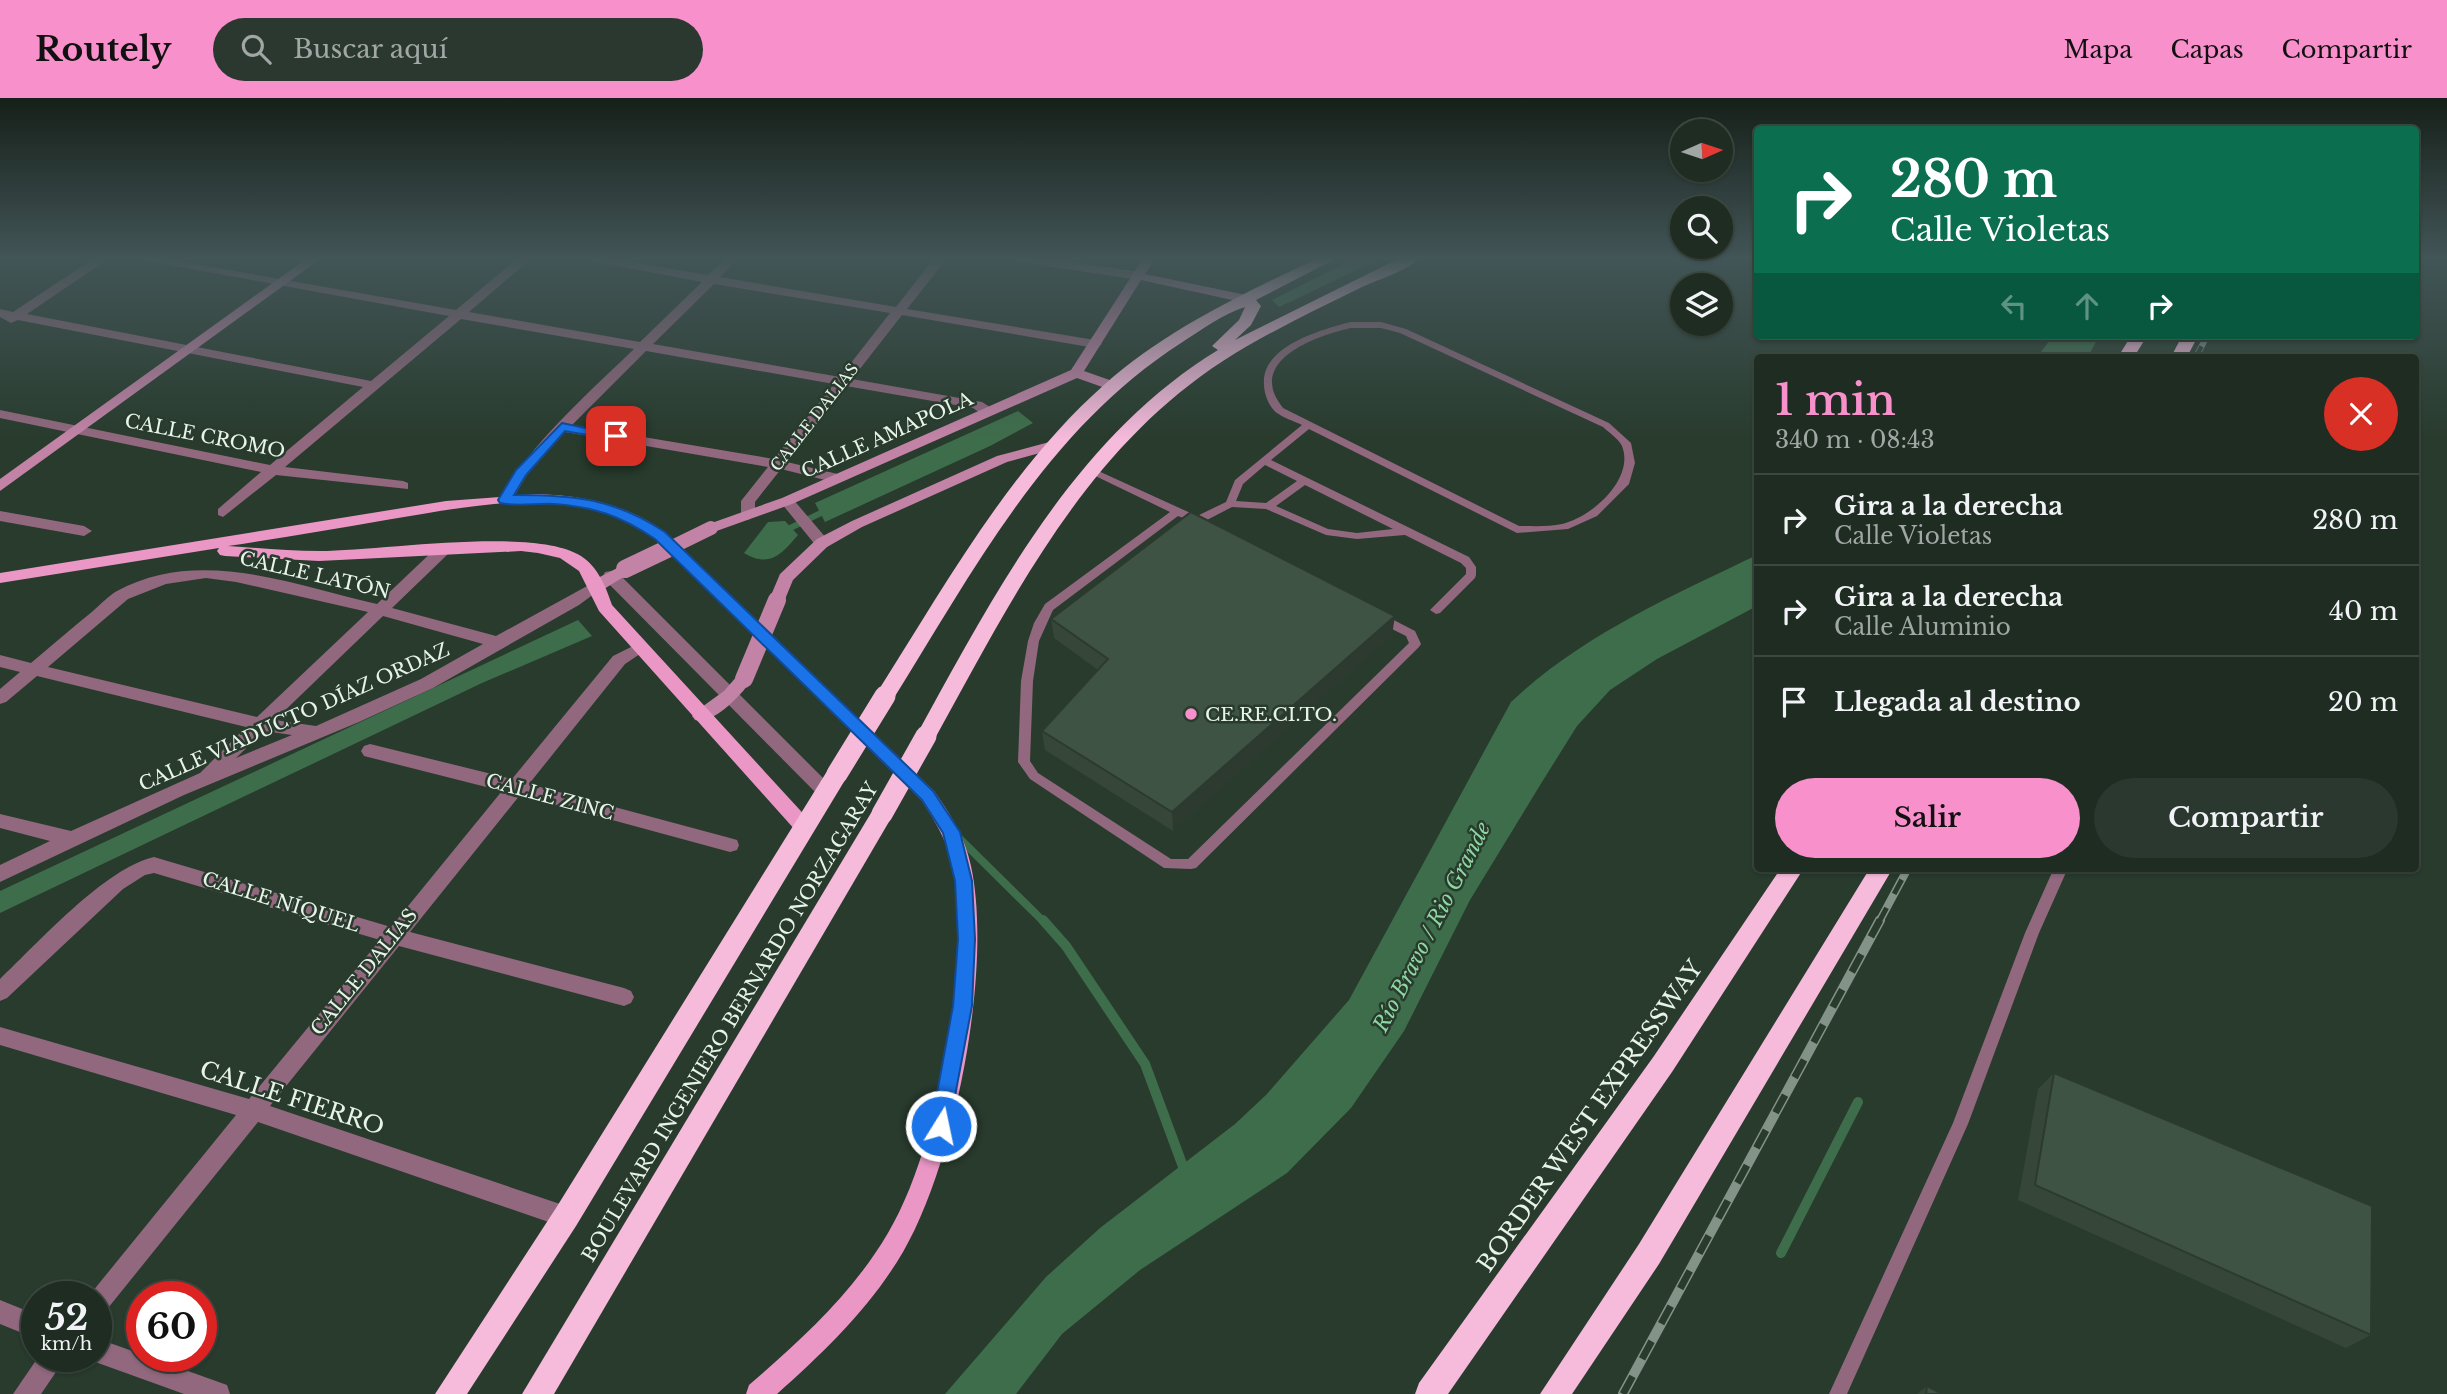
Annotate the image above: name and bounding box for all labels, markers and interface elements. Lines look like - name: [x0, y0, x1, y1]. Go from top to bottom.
- search box: [213, 18, 703, 81]
- text: Routely: [35, 29, 171, 70]
- icon: search: [237, 30, 275, 68]
- text: Buscar aquí: [293, 33, 448, 65]
- text: Mapa: [2063, 35, 2133, 64]
- text: Capas: [2171, 35, 2244, 64]
- text: Compartir: [2282, 35, 2412, 64]
- north arrow: [1670, 119, 1732, 182]
- map controls: [1670, 119, 1733, 336]
- text: 280 m: [1890, 149, 2057, 210]
- icon: right: [1775, 154, 1866, 245]
- button: search: [1670, 196, 1733, 259]
- text: Calle Violetas: [1890, 210, 2110, 250]
- button: layers: [1670, 273, 1733, 336]
- icon: left: [1995, 287, 2033, 325]
- icon: ahead: [2068, 287, 2106, 325]
- icon: right: [2141, 287, 2179, 325]
- street label: CALLE DALIAS: [766, 359, 862, 475]
- text: 1 min: [1775, 374, 1896, 426]
- button: close: [2324, 377, 2398, 451]
- street label: CALLE AMAPOLA: [798, 387, 977, 483]
- pin: [586, 406, 646, 466]
- street label: CALLE CROMO: [123, 409, 287, 463]
- icon: arrive: [597, 417, 635, 455]
- text: 340 m · 08:43: [1775, 426, 1935, 454]
- text: Gira a la derecha: [1834, 490, 2063, 522]
- icon: right: [1775, 501, 1813, 539]
- text: 280 m: [2312, 504, 2398, 536]
- text: Calle Violetas: [1834, 522, 1992, 550]
- street label: CALLE LATÓN: [237, 546, 393, 604]
- text: Gira a la derecha: [1834, 581, 2063, 613]
- icon: right: [1775, 592, 1813, 630]
- text: 40 m: [2329, 595, 2398, 627]
- text: Calle Aluminio: [1834, 613, 2011, 641]
- street label: CALLE VIADUCTO DÍAZ ORDAZ: [135, 638, 453, 796]
- icon: arrive: [1775, 683, 1813, 721]
- text: Llegada al destino: [1834, 686, 2081, 718]
- text: 20 m: [2328, 686, 2398, 718]
- place label: CE.RE.CI.TO.: [1205, 703, 1337, 726]
- marker: CE.RE.CI.TO.: [1183, 706, 1199, 722]
- street label: CALLE ZINC: [484, 769, 616, 825]
- street label: BOULEVARD INGENIERO BERNARDO NORZAGARAY: [577, 778, 883, 1266]
- button: Salir: [1775, 778, 2080, 858]
- button: Compartir: [2094, 778, 2398, 858]
- water label: Río Bravo / Rio Grande: [1367, 817, 1496, 1037]
- street label: CALLE NÍQUEL: [200, 867, 363, 937]
- street label: CALLE DALIAS: [306, 904, 422, 1040]
- street label: BORDER WEST EXPRESSWAY: [1471, 955, 1709, 1277]
- street label: CALLE FIERRO: [196, 1055, 388, 1141]
- position arrow: [904, 1089, 978, 1163]
- speed limit sign: 60: [126, 1281, 217, 1372]
- text: 52: [45, 1296, 88, 1339]
- text: km/h: [41, 1333, 92, 1355]

